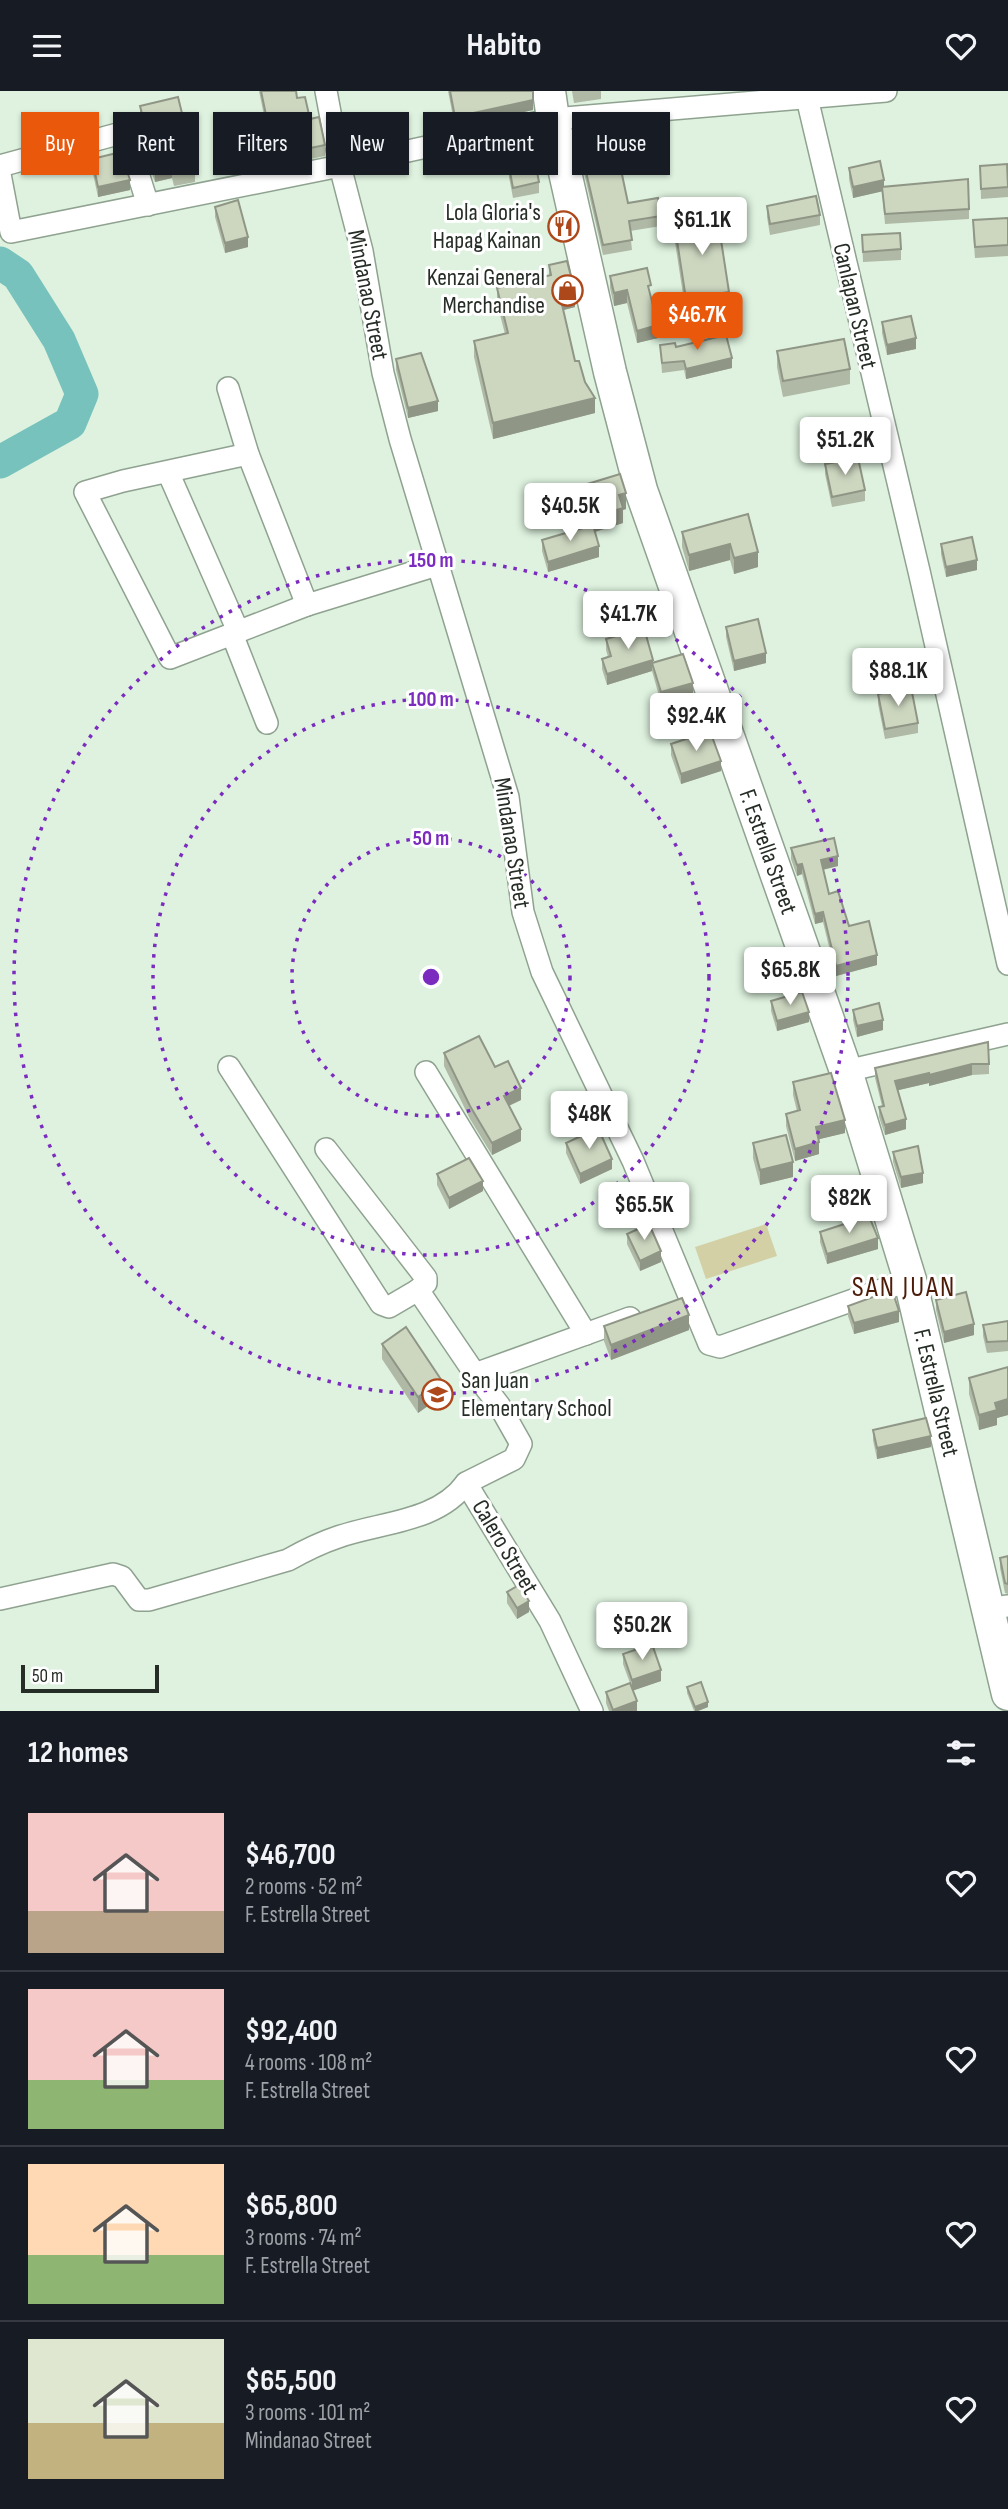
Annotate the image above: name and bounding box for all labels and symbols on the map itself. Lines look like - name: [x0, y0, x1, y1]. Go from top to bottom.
- pin: $61.1K: [645, 197, 759, 257]
- place label: Lola Gloria's Hapag Kainan: [433, 198, 541, 255]
- restaurant icon: Lola Gloria's Hapag Kainan: [547, 209, 581, 243]
- street label: Mindanao Street: [341, 227, 395, 363]
- street label: Canlapan Street: [826, 240, 884, 372]
- place label: Kenzai General Merchandise: [427, 263, 545, 320]
- shop icon: Kenzai General Merchandise: [551, 274, 585, 308]
- pin: $46.7K: [640, 293, 754, 352]
- pin: $51.2K: [788, 417, 902, 477]
- pin: $40.5K: [513, 483, 627, 543]
- text: 150 m: [409, 548, 453, 573]
- pin: $41.7K: [571, 591, 685, 651]
- pin: $88.1K: [841, 649, 955, 708]
- text: 100 m: [408, 687, 454, 712]
- pin: $92.4K: [639, 693, 753, 753]
- street label: Mindanao Street: [487, 775, 537, 911]
- street label: F. Estrella Street: [733, 785, 804, 918]
- text: 50 m: [413, 826, 449, 851]
- pin: $65.8K: [733, 947, 847, 1007]
- centre of rings: [419, 965, 443, 989]
- pin: $48K: [548, 1091, 630, 1151]
- pin: $82K: [808, 1175, 890, 1235]
- pin: $65.5K: [587, 1183, 701, 1242]
- district label: SAN JUAN: [852, 1271, 956, 1304]
- street label: F. Estrella Street: [908, 1326, 966, 1459]
- place label: San Juan Elementary School: [461, 1366, 612, 1423]
- school or university icon: San Juan Elementary School: [421, 1377, 455, 1411]
- street label: Calero Street: [465, 1494, 545, 1600]
- pin: $50.2K: [585, 1603, 699, 1662]
- scale bar: [21, 1662, 159, 1694]

